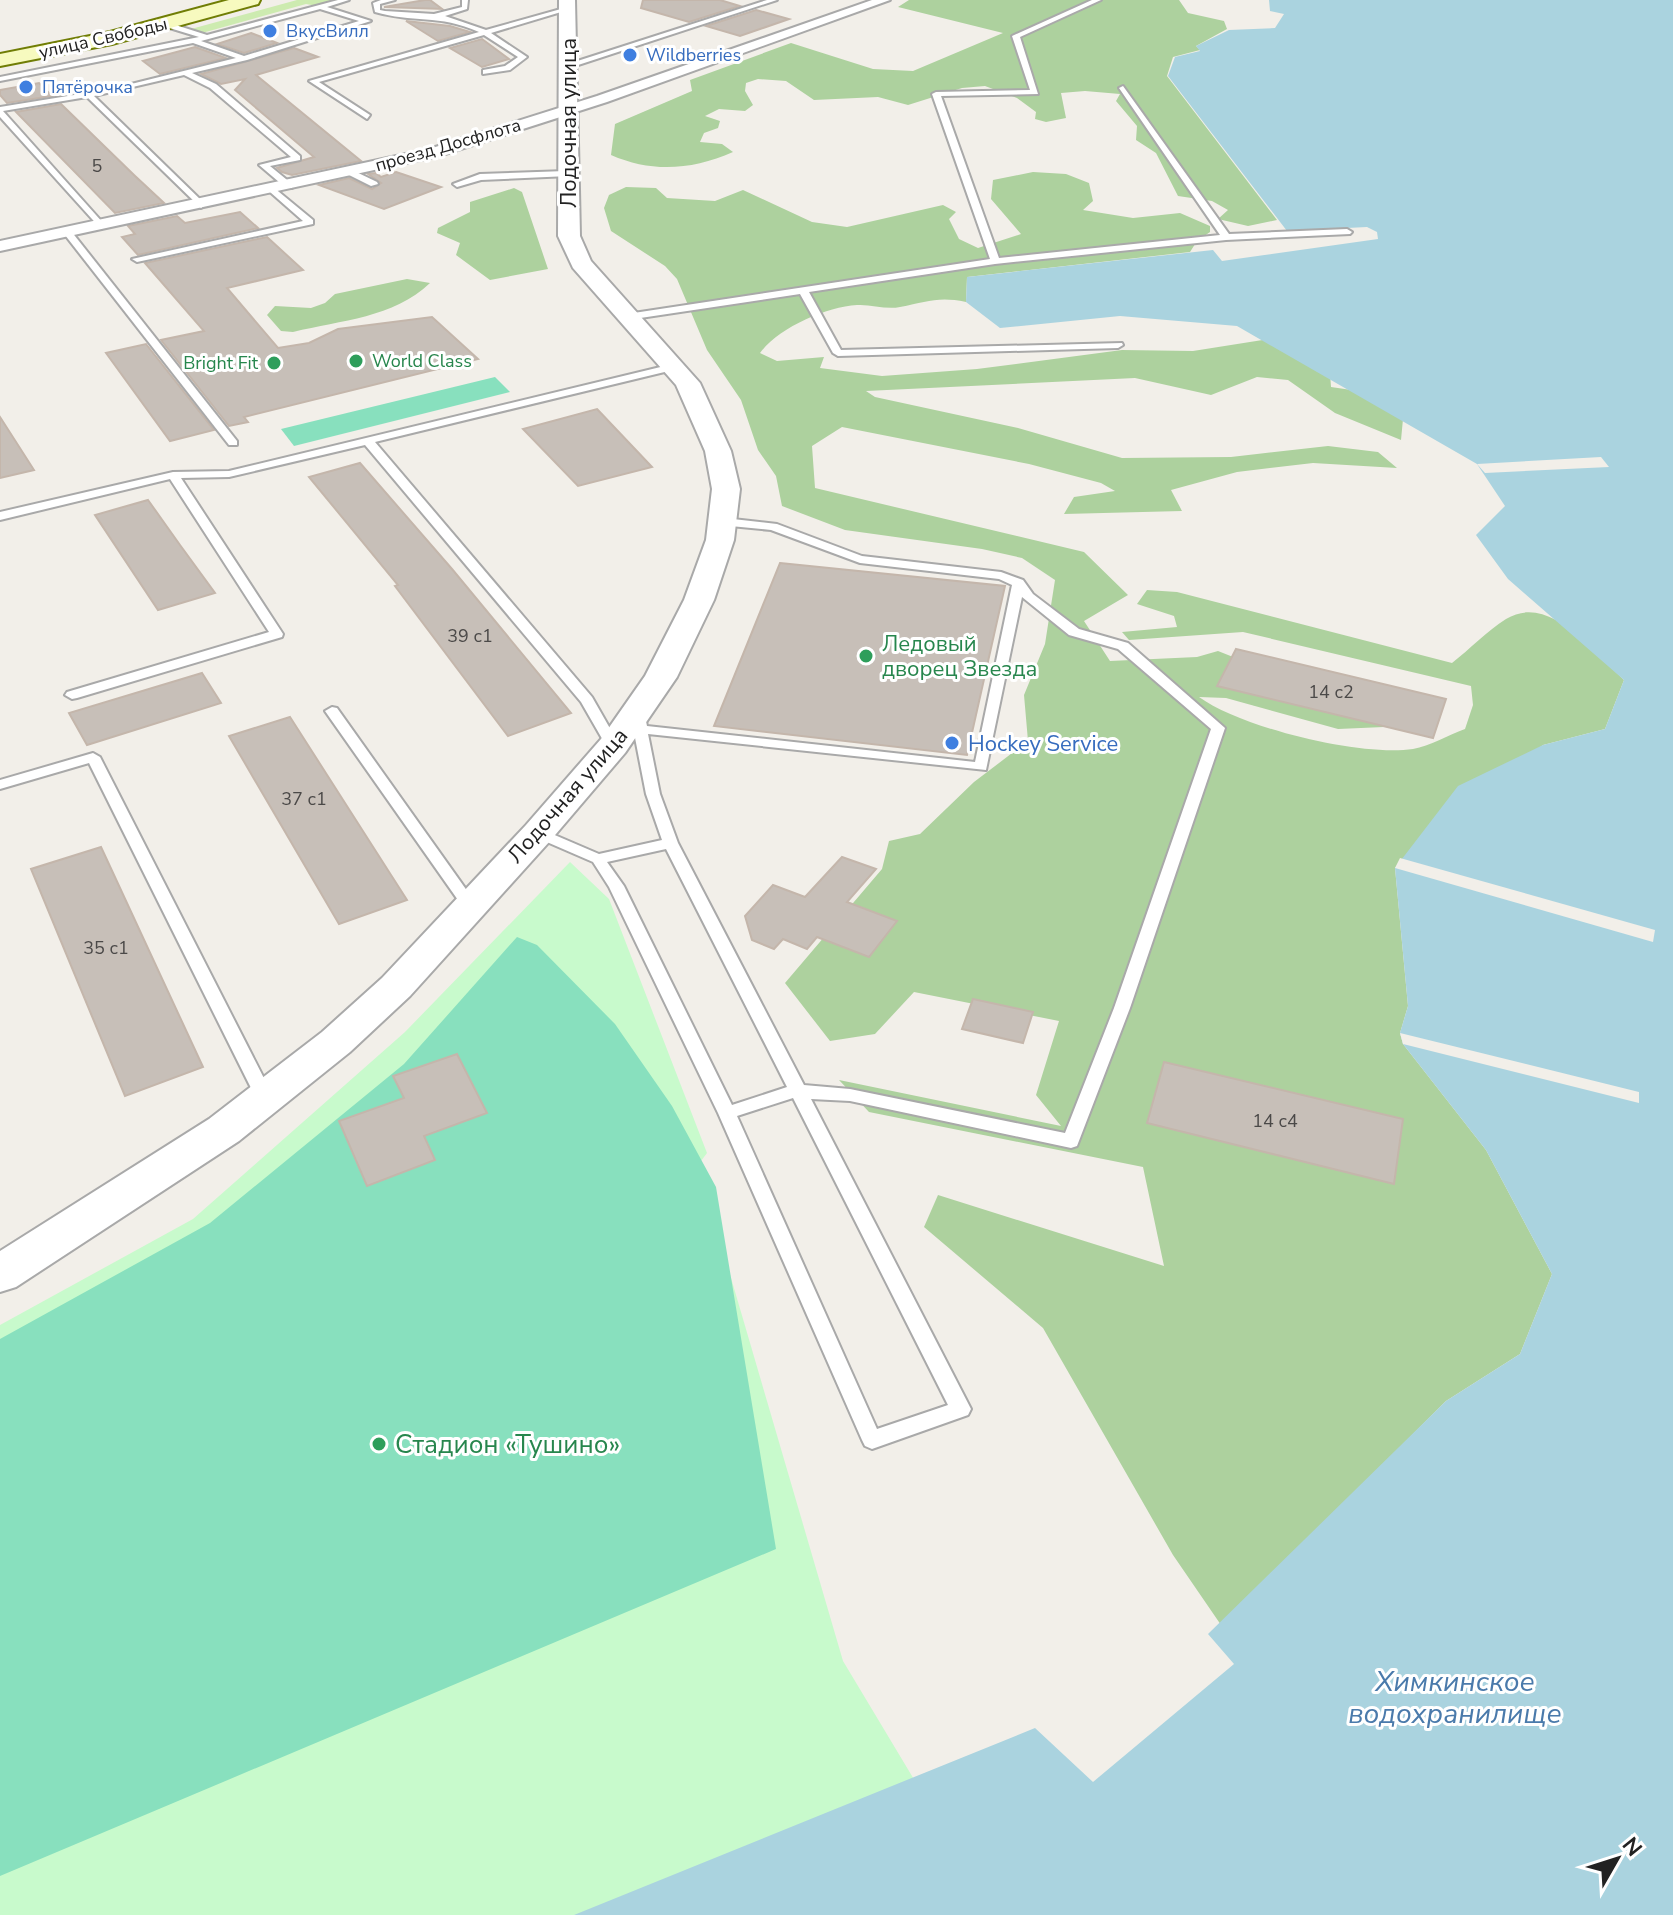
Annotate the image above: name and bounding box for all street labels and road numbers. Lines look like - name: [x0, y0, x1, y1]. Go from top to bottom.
- street label: улица Свободы: [36, 12, 170, 64]
- street label: Лодочная улица: [554, 38, 584, 208]
- street label: проезд Досфлота: [372, 113, 524, 177]
- street label: Лодочная улица: [501, 722, 635, 870]

